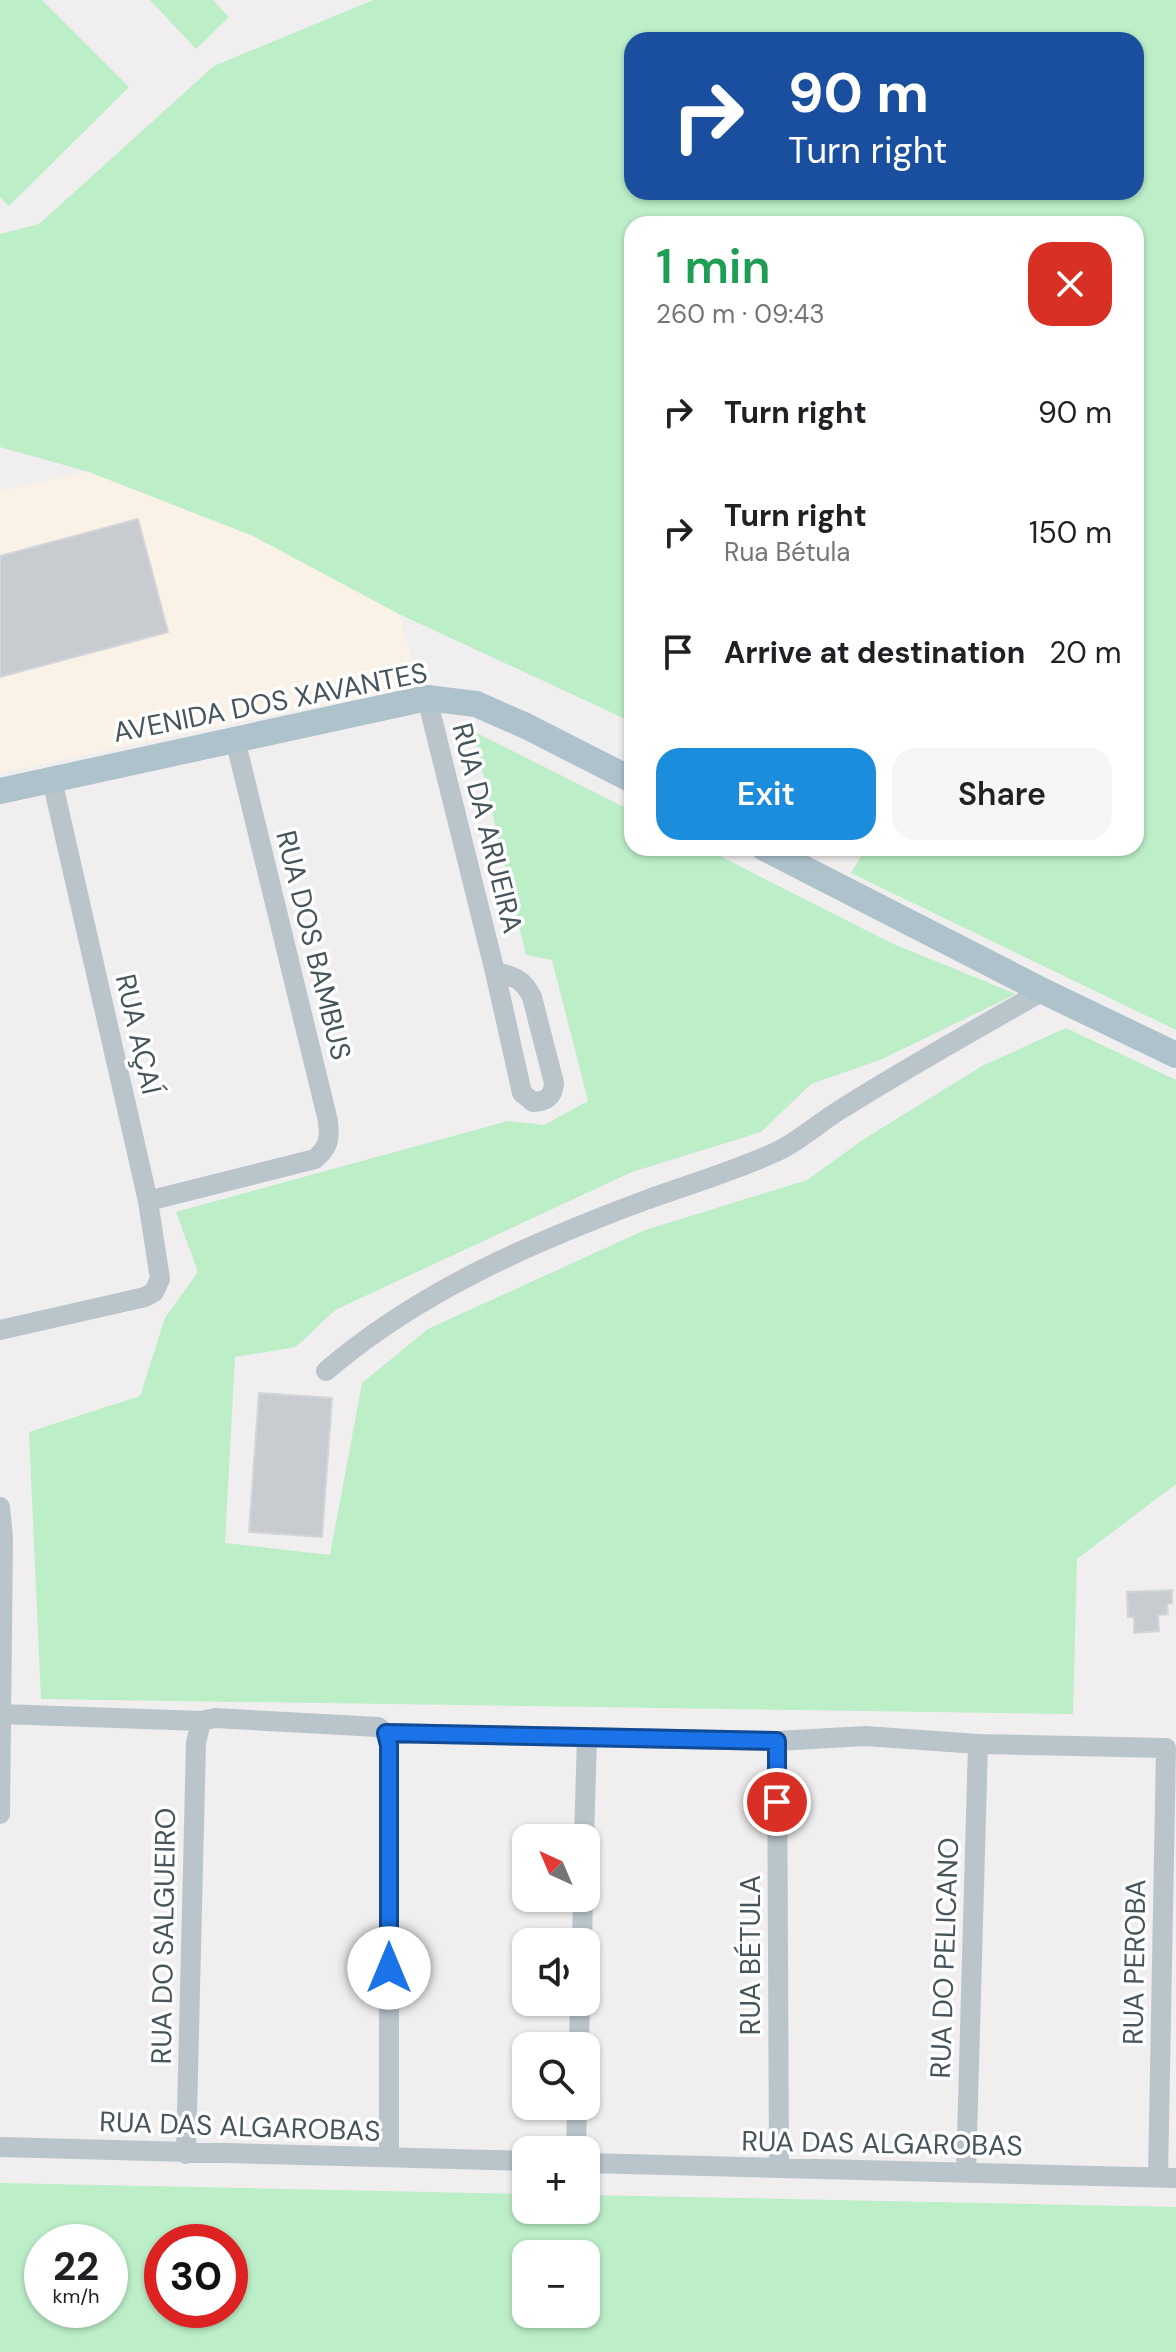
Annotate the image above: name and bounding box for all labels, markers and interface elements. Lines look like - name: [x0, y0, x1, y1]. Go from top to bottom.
- text: 90 m: [788, 56, 929, 129]
- icon: right: [656, 64, 760, 168]
- text: Turn right: [788, 127, 947, 174]
- text: 1 min: [656, 235, 771, 298]
- button: close: [1028, 242, 1112, 326]
- text: 260 m · 09:43: [656, 297, 825, 331]
- icon: right: [656, 390, 700, 434]
- text: Turn right: [724, 393, 867, 432]
- text: 90 m: [1038, 393, 1112, 432]
- text: Turn right: [724, 496, 867, 535]
- icon: right: [656, 510, 700, 554]
- text: 150 m: [1029, 513, 1112, 552]
- text: Rua Bétula: [724, 535, 850, 569]
- icon: arrive: [656, 630, 700, 674]
- text: Arrive at destination: [724, 633, 1025, 672]
- text: 20 m: [1049, 633, 1121, 672]
- street label: AVENIDA DOS XAVANTES: [110, 654, 430, 751]
- street label: RUA DA ARUEIRA: [444, 719, 532, 937]
- button: Exit: [656, 748, 876, 840]
- button: Share: [892, 748, 1112, 840]
- street label: RUA DOS BAMBUS: [267, 827, 360, 1064]
- street label: RUA AÇAÍ: [107, 970, 170, 1098]
- pin: [743, 1768, 811, 1836]
- icon: arrive: [755, 1780, 799, 1824]
- street label: RUA DO SALGUEIRO: [143, 1807, 184, 2065]
- north arrow: [512, 1824, 600, 1912]
- map controls: [512, 1824, 600, 2328]
- street label: RUA DO PELICANO: [922, 1837, 967, 2079]
- street label: RUA BÉTULA: [732, 1875, 769, 2035]
- street label: RUA PEROBA: [1115, 1879, 1154, 2045]
- position arrow: [347, 1926, 431, 2010]
- button: sound: [512, 1928, 600, 2016]
- button: search: [512, 2032, 600, 2120]
- street label: RUA DAS ALGAROBAS: [99, 2103, 381, 2150]
- street label: RUA DAS ALGAROBAS: [741, 2123, 1023, 2164]
- button: +: [512, 2136, 600, 2224]
- speed limit sign: 30: [144, 2224, 248, 2328]
- text: 22: [53, 2240, 99, 2292]
- button: −: [512, 2240, 600, 2328]
- text: km/h: [52, 2283, 100, 2309]

